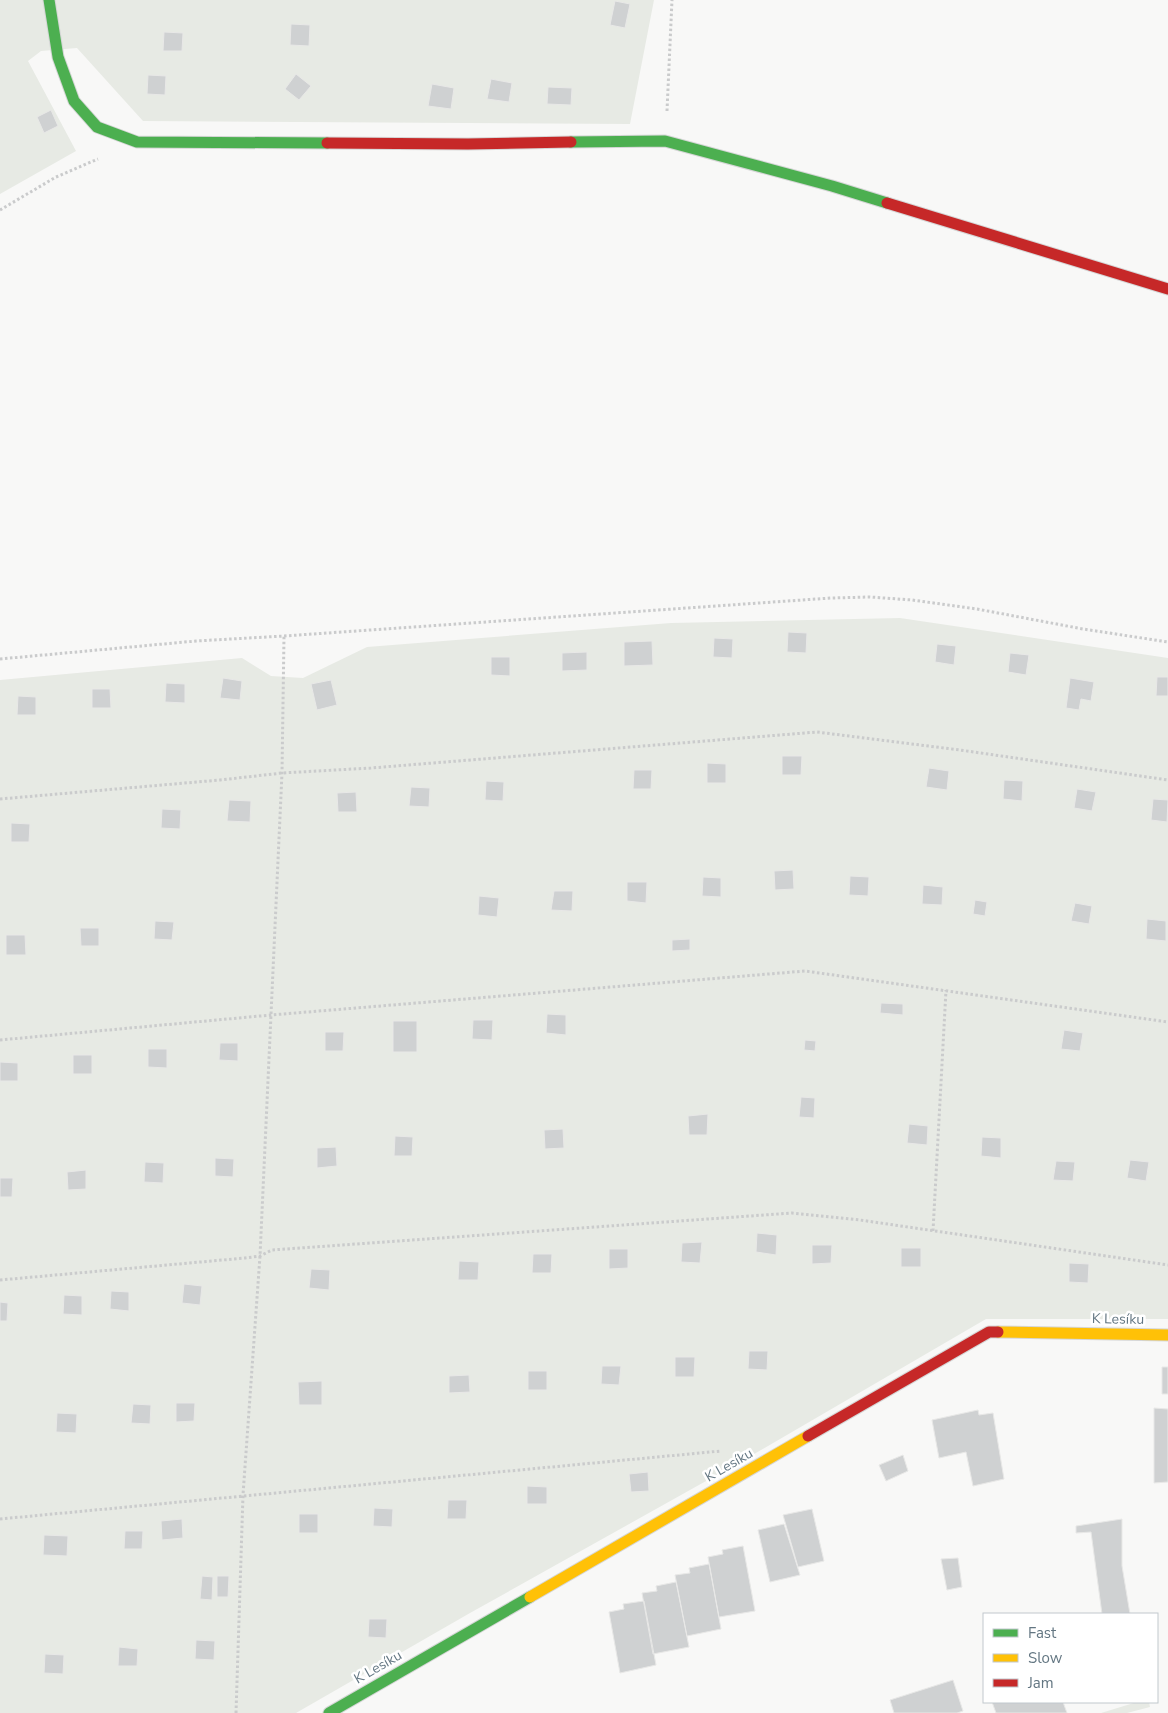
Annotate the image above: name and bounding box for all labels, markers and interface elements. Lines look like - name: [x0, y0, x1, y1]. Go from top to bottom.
- street label: K Lesíku: [1092, 1309, 1144, 1329]
- street label: K Lesíku: [702, 1444, 756, 1486]
- legend: [983, 1613, 1158, 1703]
- text: Fast: [1028, 1623, 1057, 1643]
- street label: K Lesíku: [351, 1646, 405, 1688]
- text: Slow: [1028, 1648, 1063, 1668]
- text: Jam: [1027, 1673, 1054, 1693]

